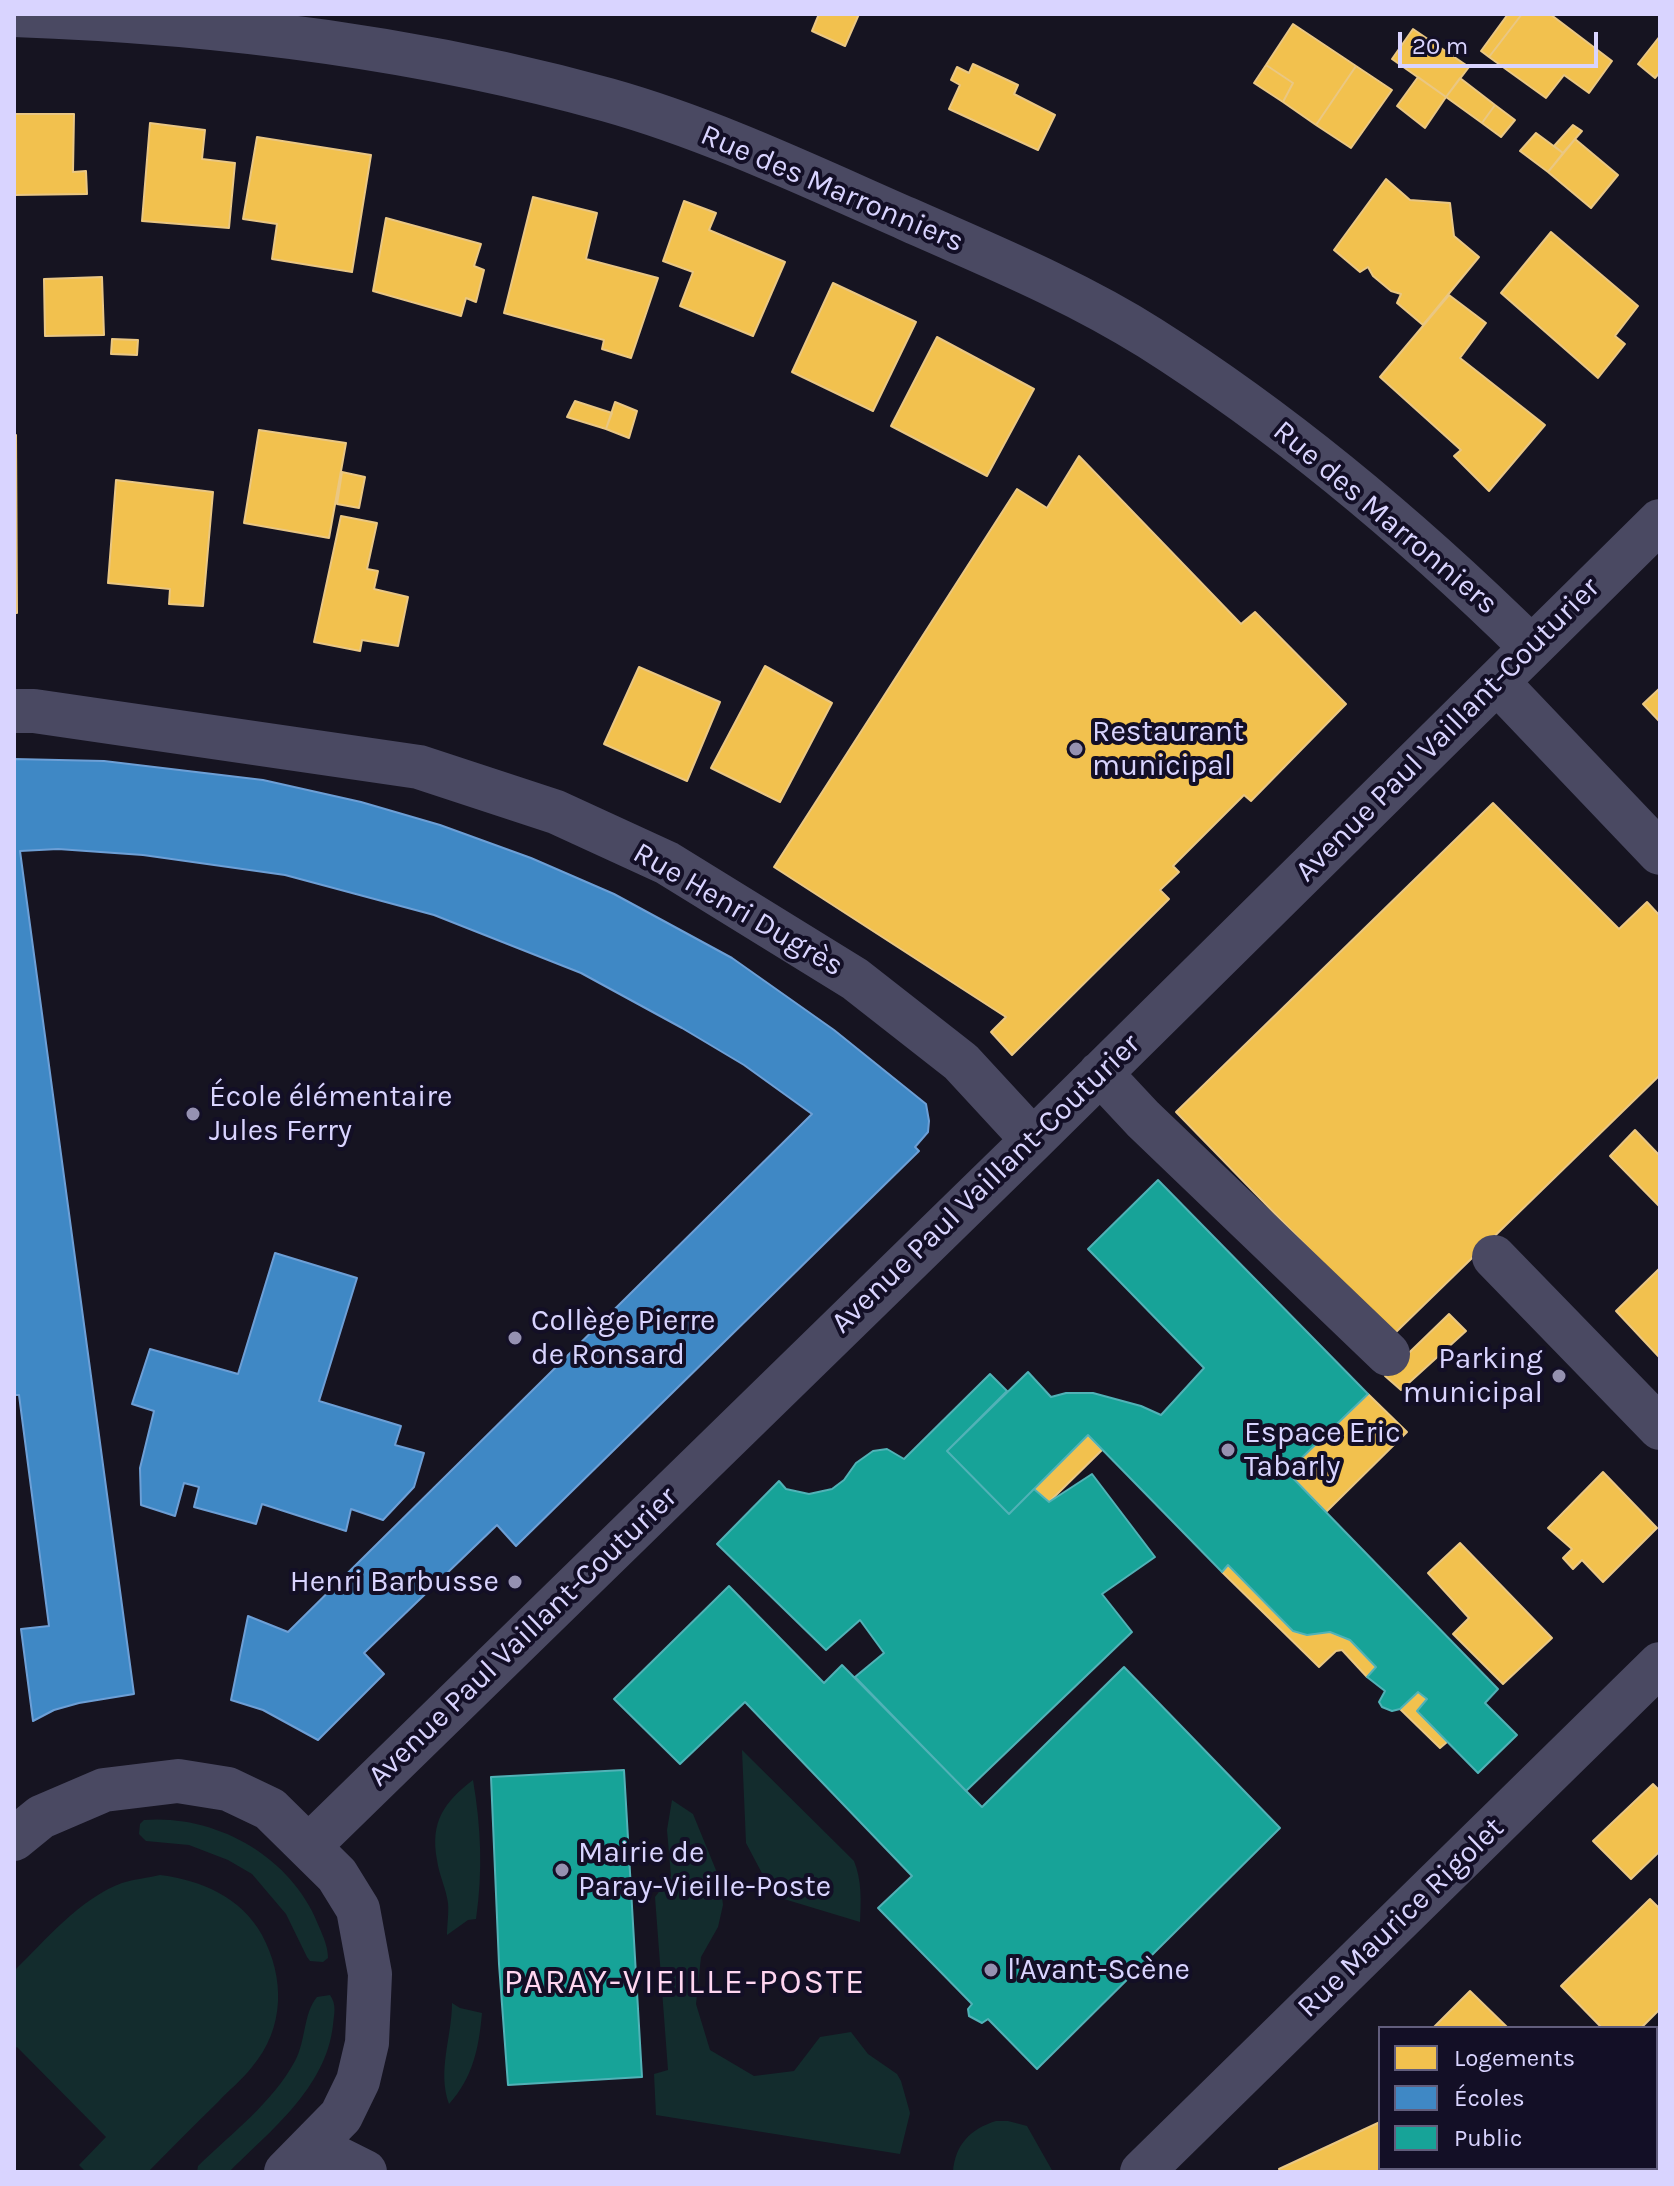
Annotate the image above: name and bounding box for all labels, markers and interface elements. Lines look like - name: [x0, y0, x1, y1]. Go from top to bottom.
- scale bar: [1402, 16, 1602, 66]
- text: 20 m: [1412, 32, 1468, 60]
- street label: Rue des Marronniers: [695, 117, 969, 261]
- street label: Rue des Marronniers: [1265, 413, 1505, 623]
- street label: Avenue Paul Vaillant-Couturier: [1288, 570, 1608, 890]
- place label: Restaurant municipal: [1092, 714, 1244, 784]
- marker: Restaurant municipal: [1067, 740, 1085, 758]
- street label: Rue Henri Dugrès: [627, 835, 849, 985]
- street label: Avenue Paul Vaillant-Couturier: [824, 1027, 1148, 1341]
- place label: École élémentaire Jules Ferry: [209, 1079, 452, 1150]
- marker: École élémentaire Jules Ferry: [184, 1105, 202, 1123]
- place label: Collège Pierre de Ronsard: [531, 1303, 715, 1374]
- marker: Collège Pierre de Ronsard: [506, 1329, 524, 1347]
- place label: Parking municipal: [1403, 1341, 1543, 1412]
- marker: Parking municipal: [1550, 1367, 1568, 1385]
- place label: Espace Eric Tabarly: [1244, 1415, 1401, 1486]
- marker: Espace Eric Tabarly: [1219, 1441, 1237, 1459]
- street label: Avenue Paul Vaillant-Couturier: [361, 1480, 685, 1794]
- place label: Henri Barbusse: [290, 1564, 499, 1600]
- marker: Henri Barbusse: [506, 1573, 524, 1591]
- street label: Rue Maurice Rigolet: [1290, 1810, 1512, 2026]
- place label: Mairie de Paray-Vieille-Poste: [578, 1835, 831, 1906]
- marker: Mairie de Paray-Vieille-Poste: [553, 1861, 571, 1879]
- place label: l'Avant-Scène: [1007, 1952, 1190, 1988]
- marker: l'Avant-Scène: [982, 1961, 1000, 1979]
- district label: PARAY-VIEILLE-POSTE: [504, 1963, 866, 2003]
- legend: [1378, 2026, 1658, 2170]
- text: Logements: [1454, 2044, 1575, 2072]
- text: Écoles: [1454, 2084, 1525, 2112]
- text: Public: [1454, 2124, 1522, 2152]

